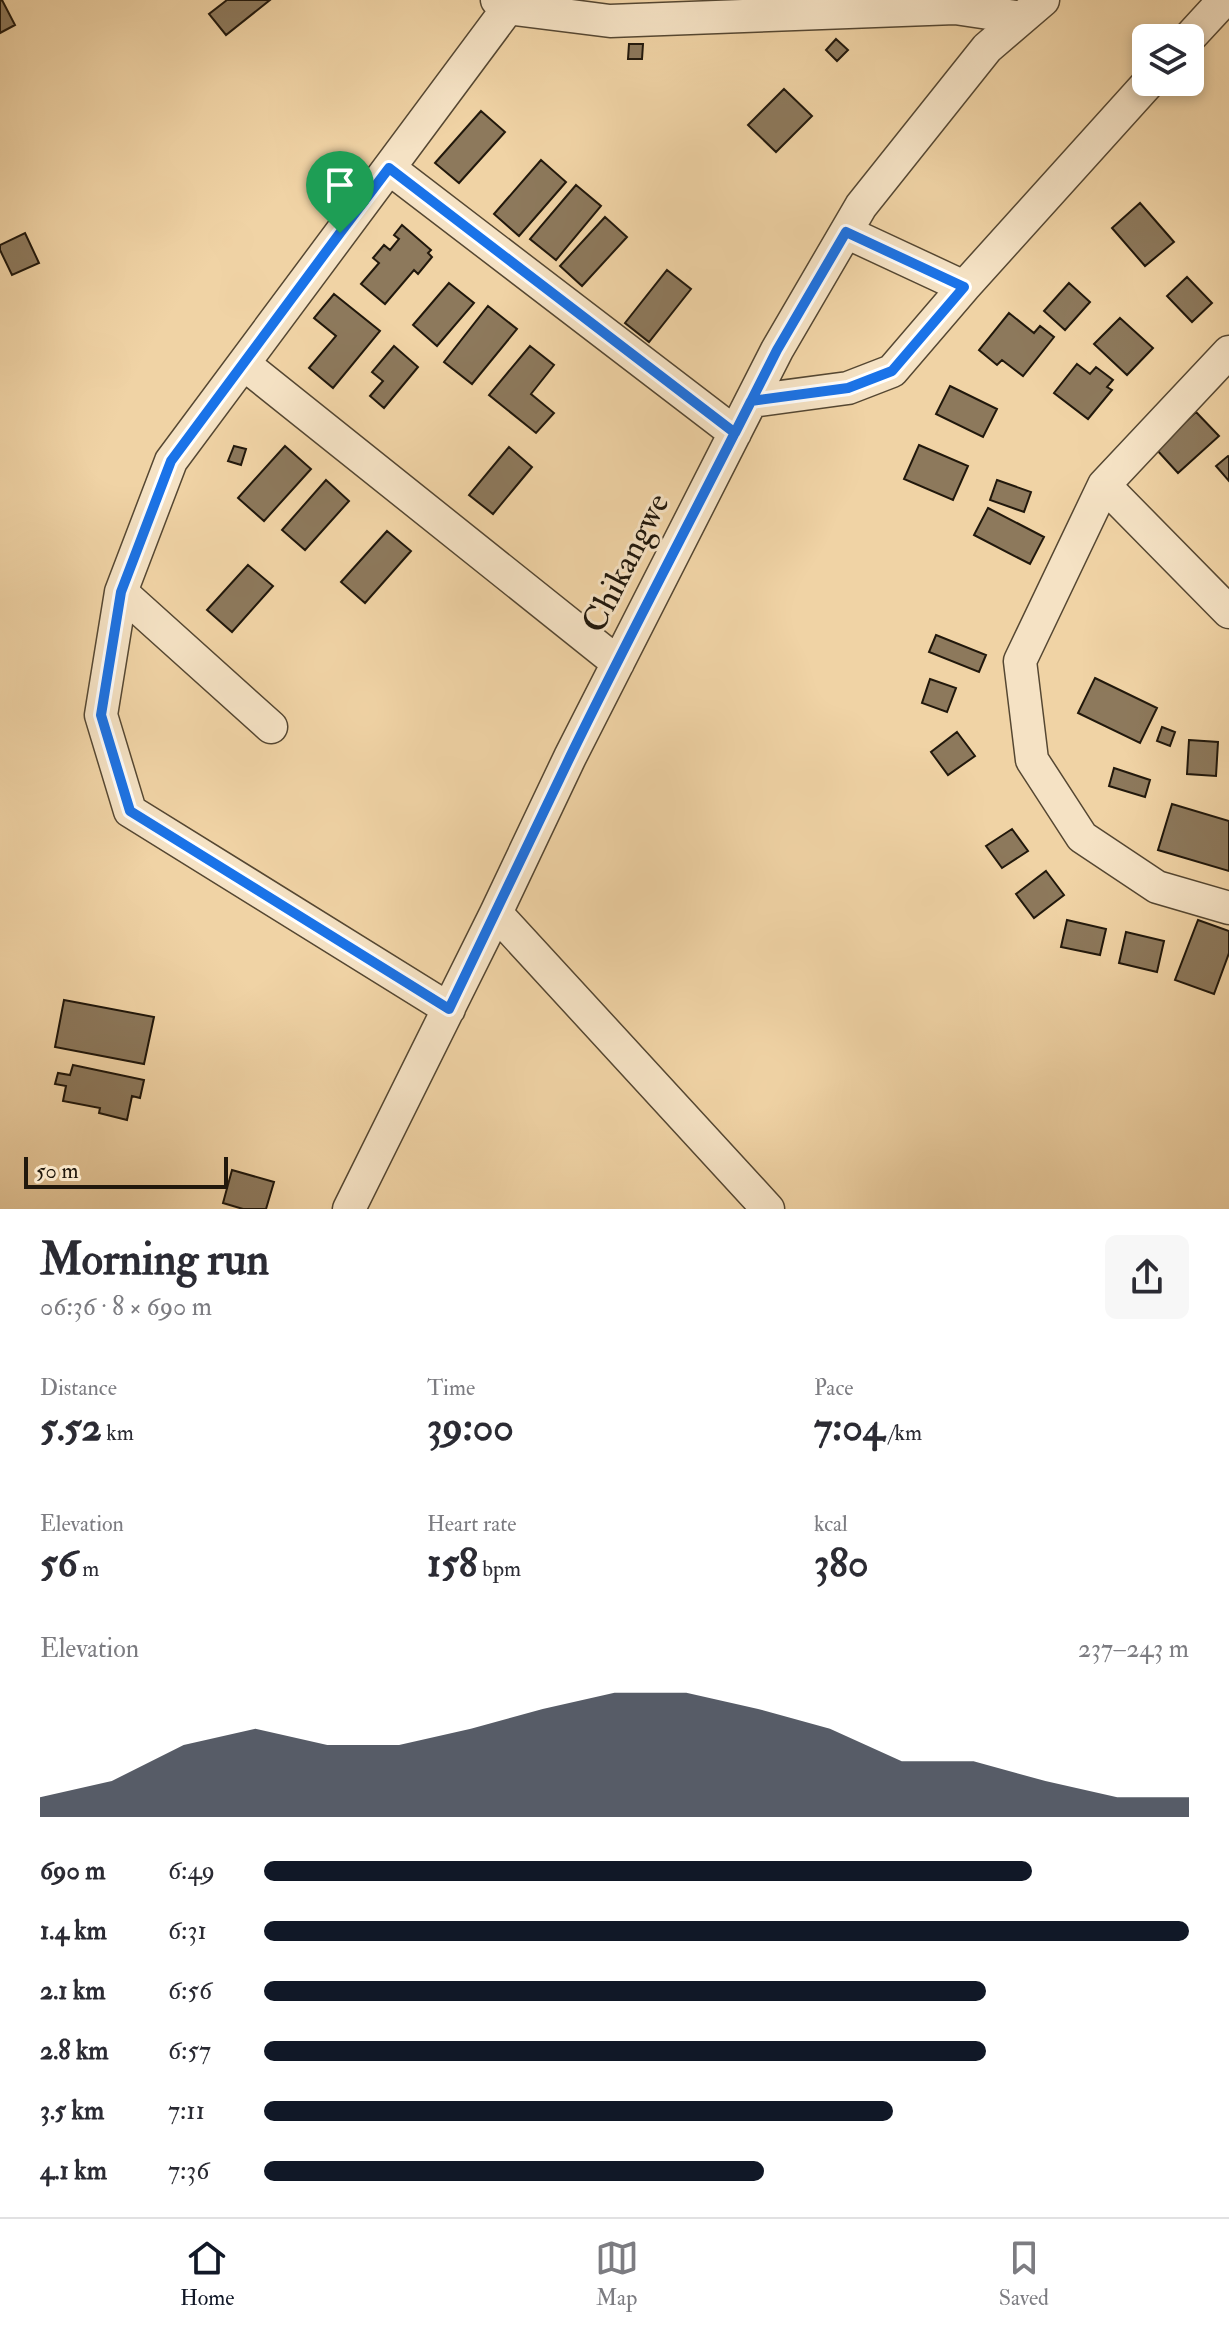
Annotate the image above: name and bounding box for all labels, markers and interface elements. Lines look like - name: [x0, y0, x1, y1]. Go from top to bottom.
- map controls: [1132, 24, 1204, 96]
- button: layers: [1132, 24, 1204, 96]
- pin: [306, 151, 374, 233]
- icon: arrive: [318, 163, 362, 207]
- street label: Chikangwe: [573, 486, 679, 640]
- scale bar: [24, 1153, 228, 1189]
- text: 50 m: [36, 1157, 78, 1185]
- text: Morning run: [40, 1233, 269, 1288]
- button: share: [1105, 1235, 1189, 1319]
- text: 06:36 · 8 × 690 m: [40, 1291, 212, 1323]
- text: Distance: [40, 1374, 117, 1402]
- text: Time: [427, 1374, 475, 1402]
- text: Pace: [814, 1374, 853, 1402]
- text: 5.52: [40, 1402, 102, 1453]
- text: 39:00: [427, 1402, 514, 1453]
- text: 7:04: [814, 1402, 884, 1453]
- text: km: [102, 1419, 134, 1447]
- text: /km: [884, 1419, 922, 1447]
- text: Elevation: [40, 1510, 124, 1538]
- text: Heart rate: [427, 1510, 517, 1538]
- text: kcal: [814, 1510, 848, 1538]
- text: 56: [40, 1538, 78, 1589]
- text: 158: [427, 1538, 478, 1589]
- text: 380: [814, 1538, 869, 1589]
- text: m: [78, 1555, 99, 1583]
- text: bpm: [478, 1555, 521, 1583]
- text: Elevation: [40, 1633, 139, 1665]
- text: 237–243 m: [1078, 1633, 1189, 1665]
- text: 690 m: [40, 1855, 105, 1887]
- text: 6:49: [168, 1855, 215, 1887]
- text: 1.4 km: [40, 1915, 107, 1947]
- text: 6:31: [168, 1915, 207, 1947]
- text: 2.1 km: [40, 1975, 106, 2007]
- text: 6:56: [168, 1975, 212, 2007]
- text: 2.8 km: [40, 2035, 108, 2067]
- text: 6:57: [168, 2035, 211, 2067]
- text: 3.5 km: [40, 2095, 104, 2127]
- text: 7:11: [168, 2095, 205, 2127]
- text: 4.1 km: [40, 2155, 107, 2187]
- text: 7:36: [168, 2155, 209, 2187]
- tab: Home: [180, 2236, 235, 2312]
- tab: Map: [595, 2236, 639, 2312]
- tab: Saved: [999, 2236, 1049, 2312]

